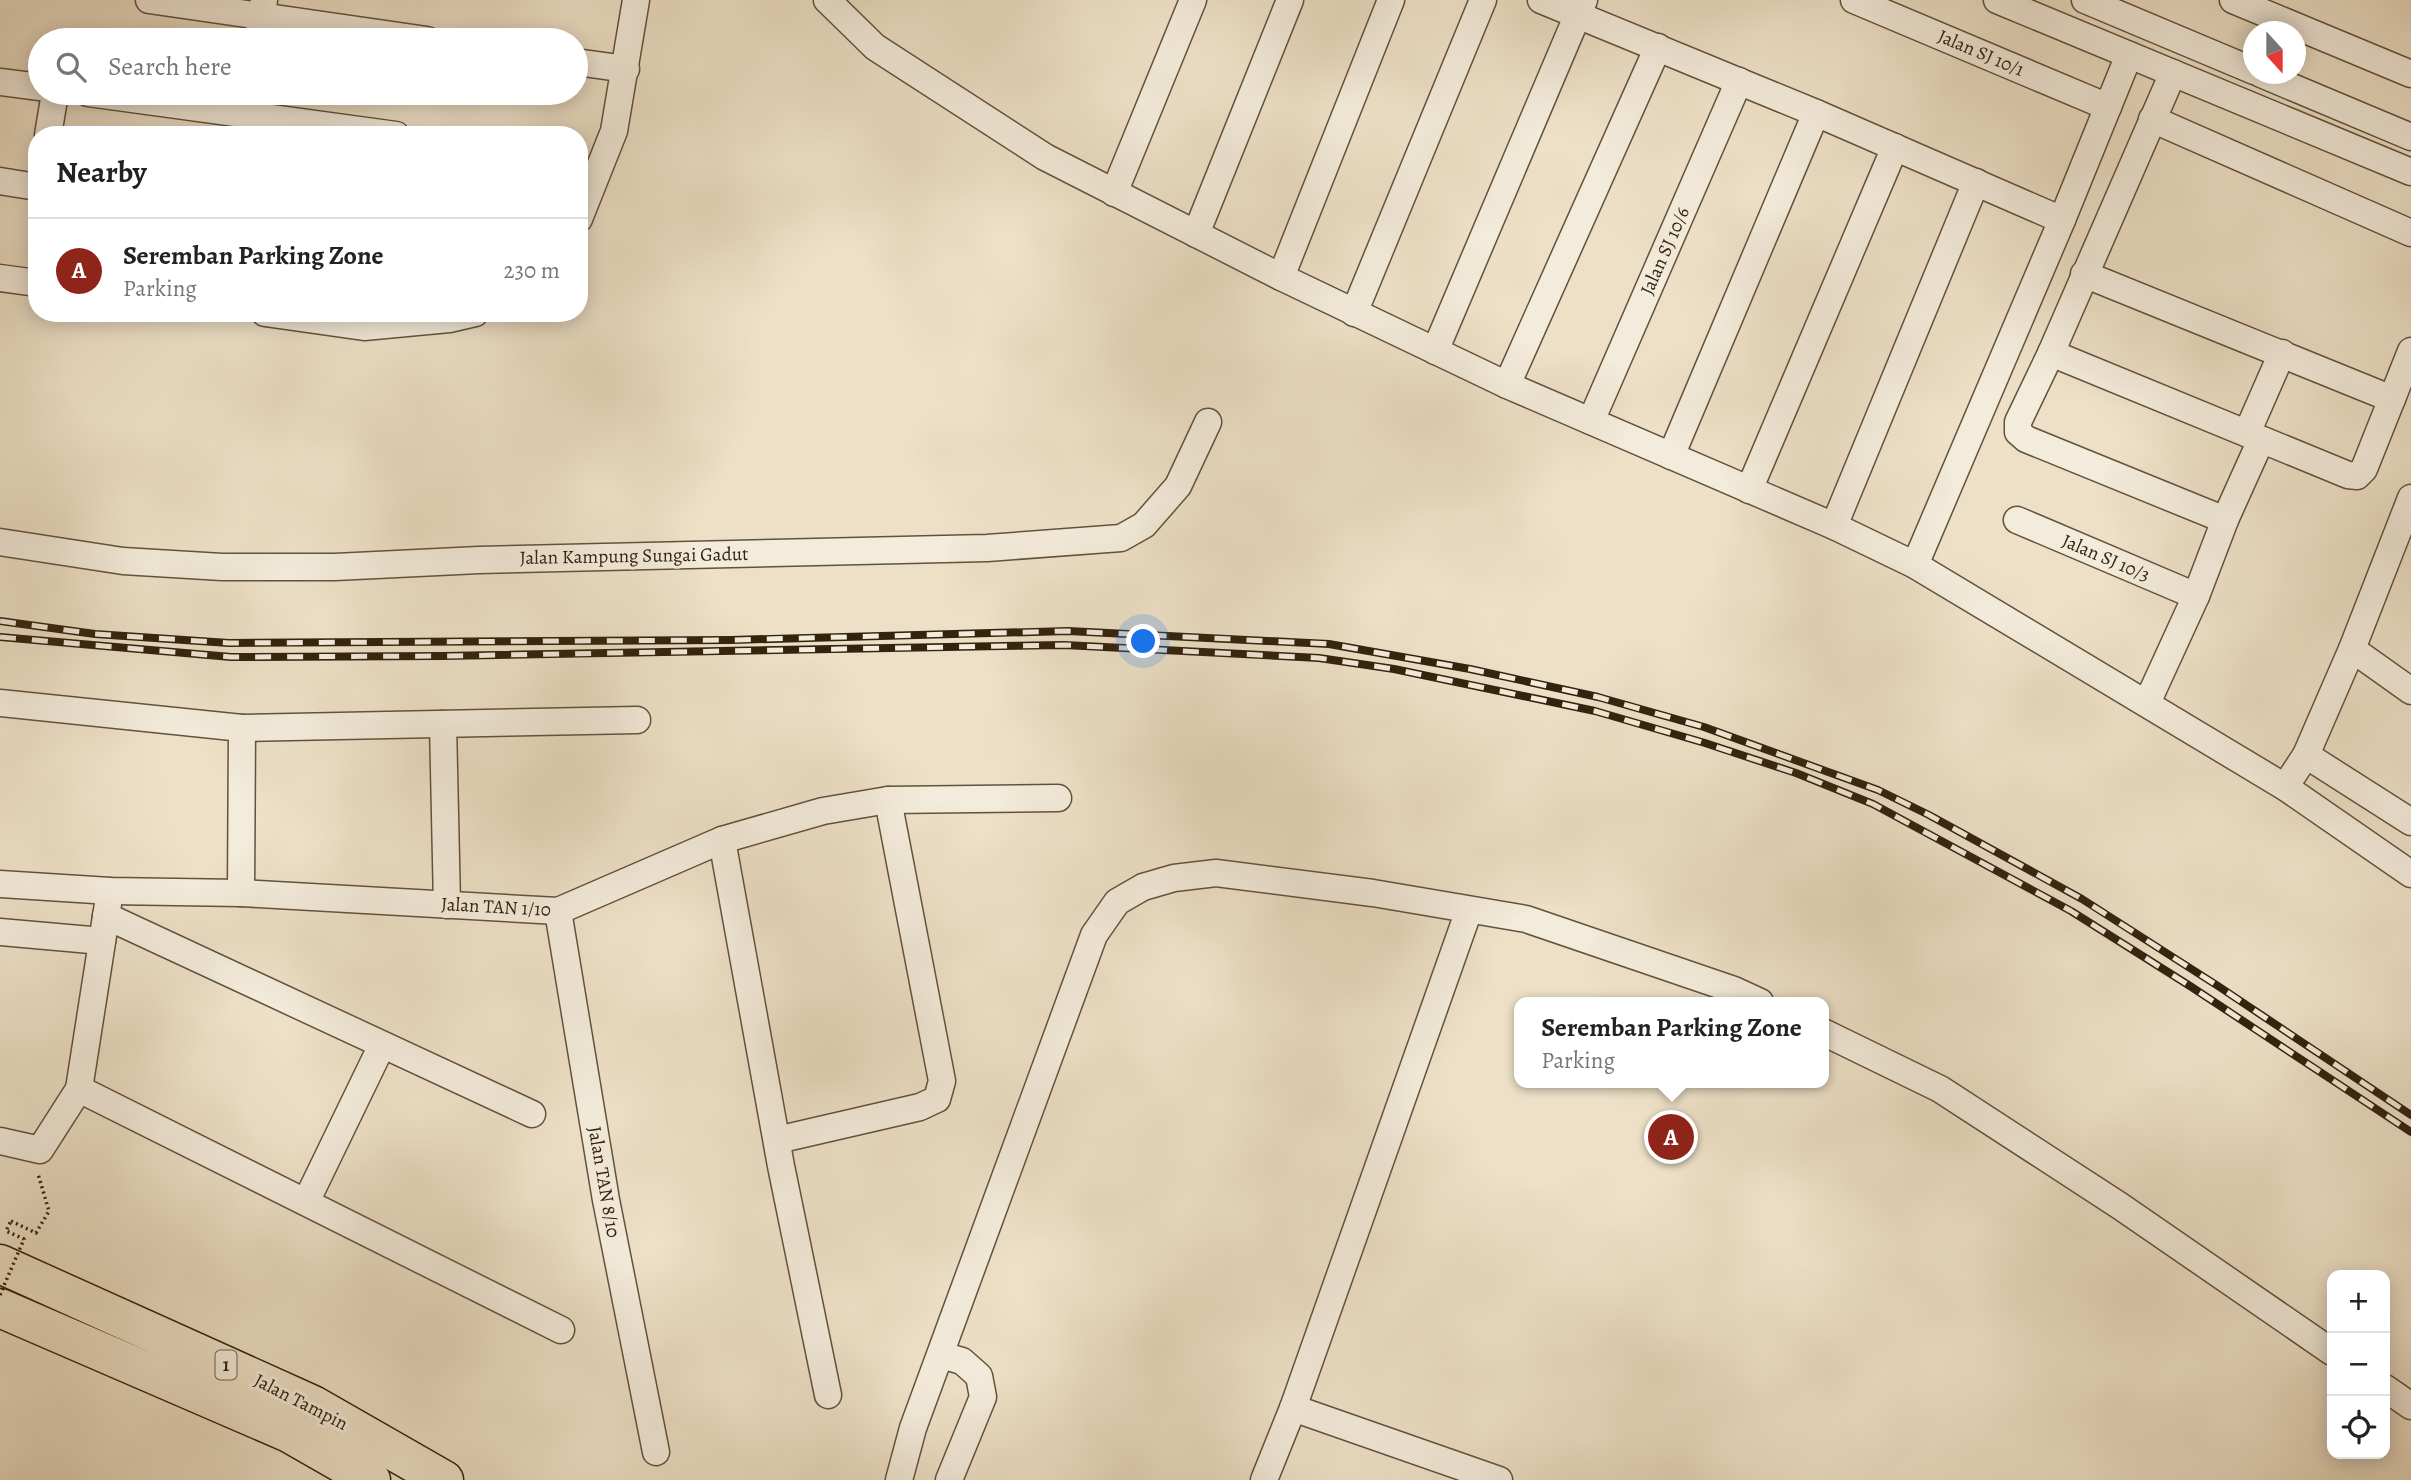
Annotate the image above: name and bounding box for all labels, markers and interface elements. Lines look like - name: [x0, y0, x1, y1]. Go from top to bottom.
- north arrow: [2243, 21, 2306, 84]
- street label: Jalan SJ 10/1: [1934, 23, 2029, 83]
- search box: [28, 28, 588, 105]
- icon: search: [52, 48, 90, 86]
- text: Search here: [108, 49, 232, 84]
- text: Nearby: [56, 152, 147, 192]
- street label: Jalan SJ 10/6: [1634, 203, 1696, 299]
- text: Seremban Parking Zone: [123, 238, 384, 273]
- text: A: [72, 255, 86, 286]
- text: 230 m: [504, 255, 560, 286]
- text: Parking: [123, 273, 197, 304]
- street label: Jalan SJ 10/3: [2058, 528, 2154, 588]
- street label: Jalan Kampung Sungai Gadut: [519, 541, 749, 571]
- your location: [1126, 624, 1160, 658]
- street label: Jalan TAN 1/10: [440, 891, 552, 923]
- popup: [1514, 997, 1829, 1088]
- text: Seremban Parking Zone: [1541, 1010, 1802, 1045]
- text: Parking: [1541, 1045, 1615, 1076]
- pin: A: [1648, 1111, 1694, 1163]
- street label: Jalan TAN 8/10: [581, 1124, 627, 1240]
- map controls: [2327, 1270, 2390, 1459]
- button: +: [2327, 1270, 2390, 1333]
- button: −: [2327, 1333, 2390, 1396]
- road number: 1: [216, 1350, 236, 1380]
- street label: Jalan Tampin: [250, 1367, 352, 1437]
- button: locate: [2327, 1396, 2390, 1459]

